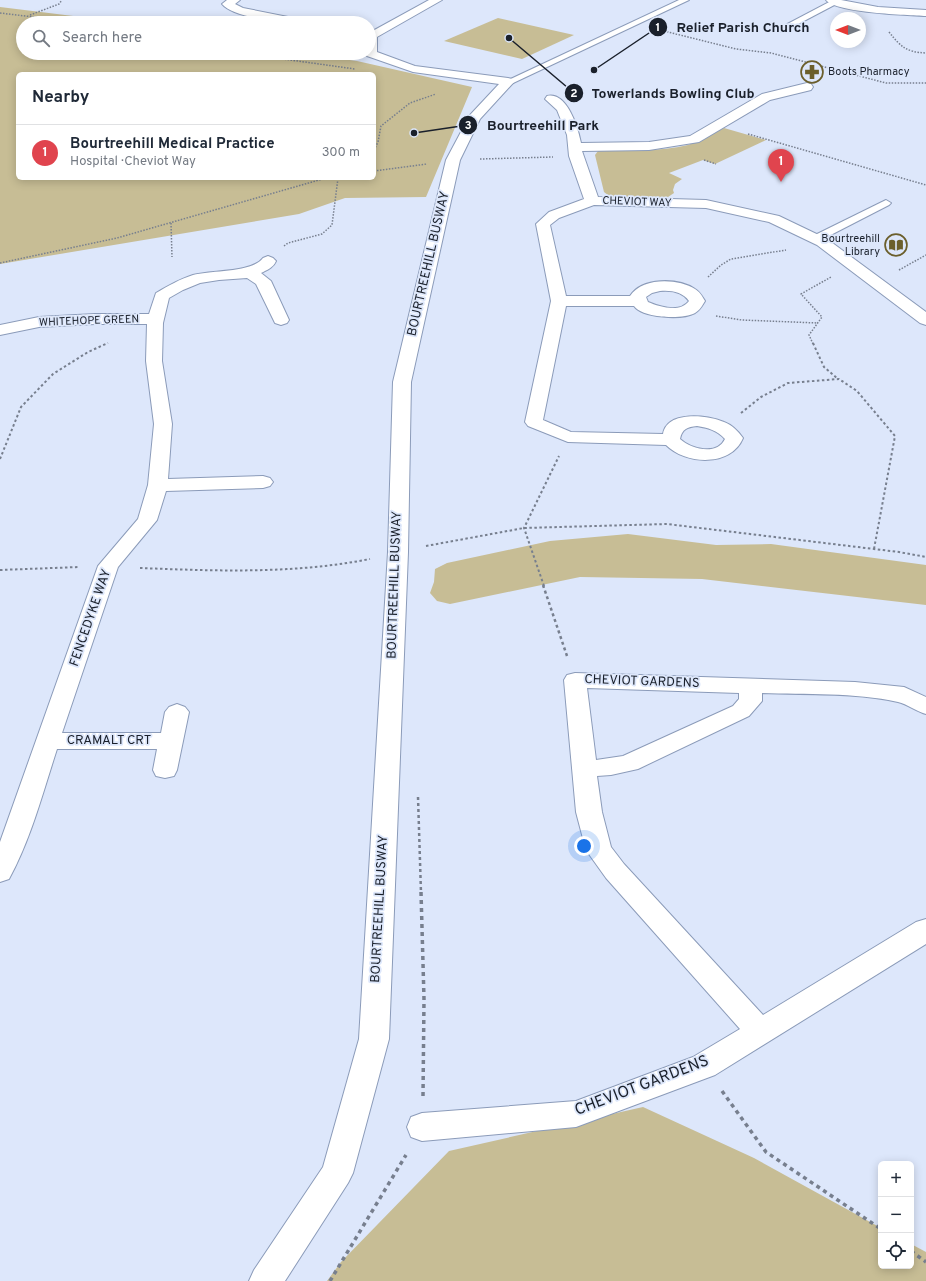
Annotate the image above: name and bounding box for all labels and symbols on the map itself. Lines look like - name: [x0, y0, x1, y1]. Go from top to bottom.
- north arrow: [830, 12, 866, 48]
- callout: Relief Parish Church: [648, 14, 817, 40]
- text: 1: [656, 20, 660, 36]
- text: Relief Parish Church: [676, 20, 810, 37]
- pharmacy icon: Boots Pharmacy: [799, 59, 825, 85]
- place label: Boots Pharmacy: [828, 65, 910, 79]
- callout: Towerlands Bowling Club: [564, 80, 763, 106]
- text: 2: [570, 86, 578, 102]
- text: Towerlands Bowling Club: [591, 86, 755, 103]
- callout: Bourtreehill Park: [458, 112, 607, 138]
- text: 3: [464, 118, 472, 134]
- text: Bourtreehill Park: [487, 118, 599, 135]
- pin: 1: [768, 149, 794, 182]
- street label: BOURTREEHILL BUSWAY: [405, 190, 453, 338]
- street label: CHEVIOT WAY: [602, 194, 672, 210]
- place label: Bourtreehill Library: [821, 232, 880, 259]
- library icon: Bourtreehill Library: [883, 232, 909, 258]
- street label: WHITEHOPE GREEN: [39, 312, 139, 330]
- street label: BOURTREEHILL BUSWAY: [384, 511, 406, 659]
- street label: FENCEDYKE WAY: [67, 567, 115, 669]
- street label: CHEVIOT GARDENS: [584, 672, 700, 692]
- street label: CRAMALT CRT: [67, 733, 151, 749]
- street label: BOURTREEHILL BUSWAY: [368, 835, 392, 983]
- your location: [574, 836, 594, 856]
- street label: CHEVIOT GARDENS: [572, 1051, 712, 1121]

